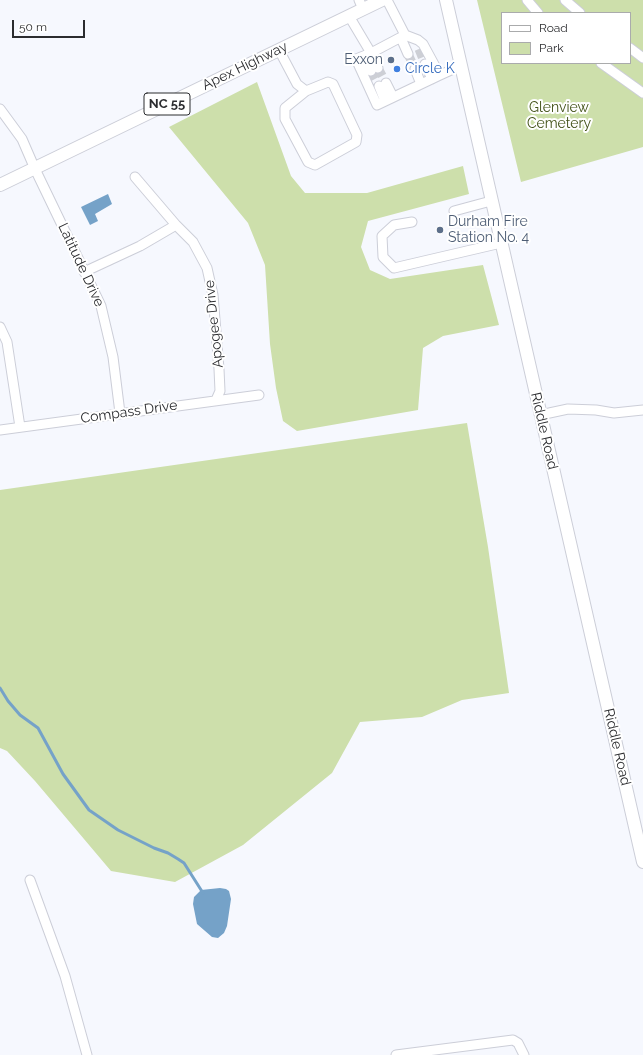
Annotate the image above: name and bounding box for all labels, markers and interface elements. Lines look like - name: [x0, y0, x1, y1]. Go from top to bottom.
- scale bar: [14, 12, 87, 38]
- legend: [501, 12, 631, 64]
- text: 50 m: [19, 20, 47, 34]
- text: Road: [539, 21, 568, 35]
- street label: Apex Highway: [200, 38, 290, 94]
- text: Park: [539, 41, 564, 55]
- place label: Exxon: [344, 52, 383, 68]
- marker: Exxon: [386, 55, 396, 65]
- place label: Circle K: [405, 61, 455, 77]
- marker: Circle K: [392, 64, 402, 74]
- road number: NC 55: [144, 93, 190, 115]
- park label: Glenview Cemetery: [527, 100, 591, 132]
- place label: Durham Fire Station No. 4: [448, 214, 529, 246]
- street label: Latitude Drive: [54, 220, 108, 310]
- marker: Durham Fire Station No. 4: [435, 225, 445, 235]
- street label: Apogee Drive: [201, 279, 227, 369]
- street label: Riddle Road: [527, 391, 561, 471]
- street label: Compass Drive: [80, 397, 178, 427]
- street label: Riddle Road: [600, 707, 634, 787]

